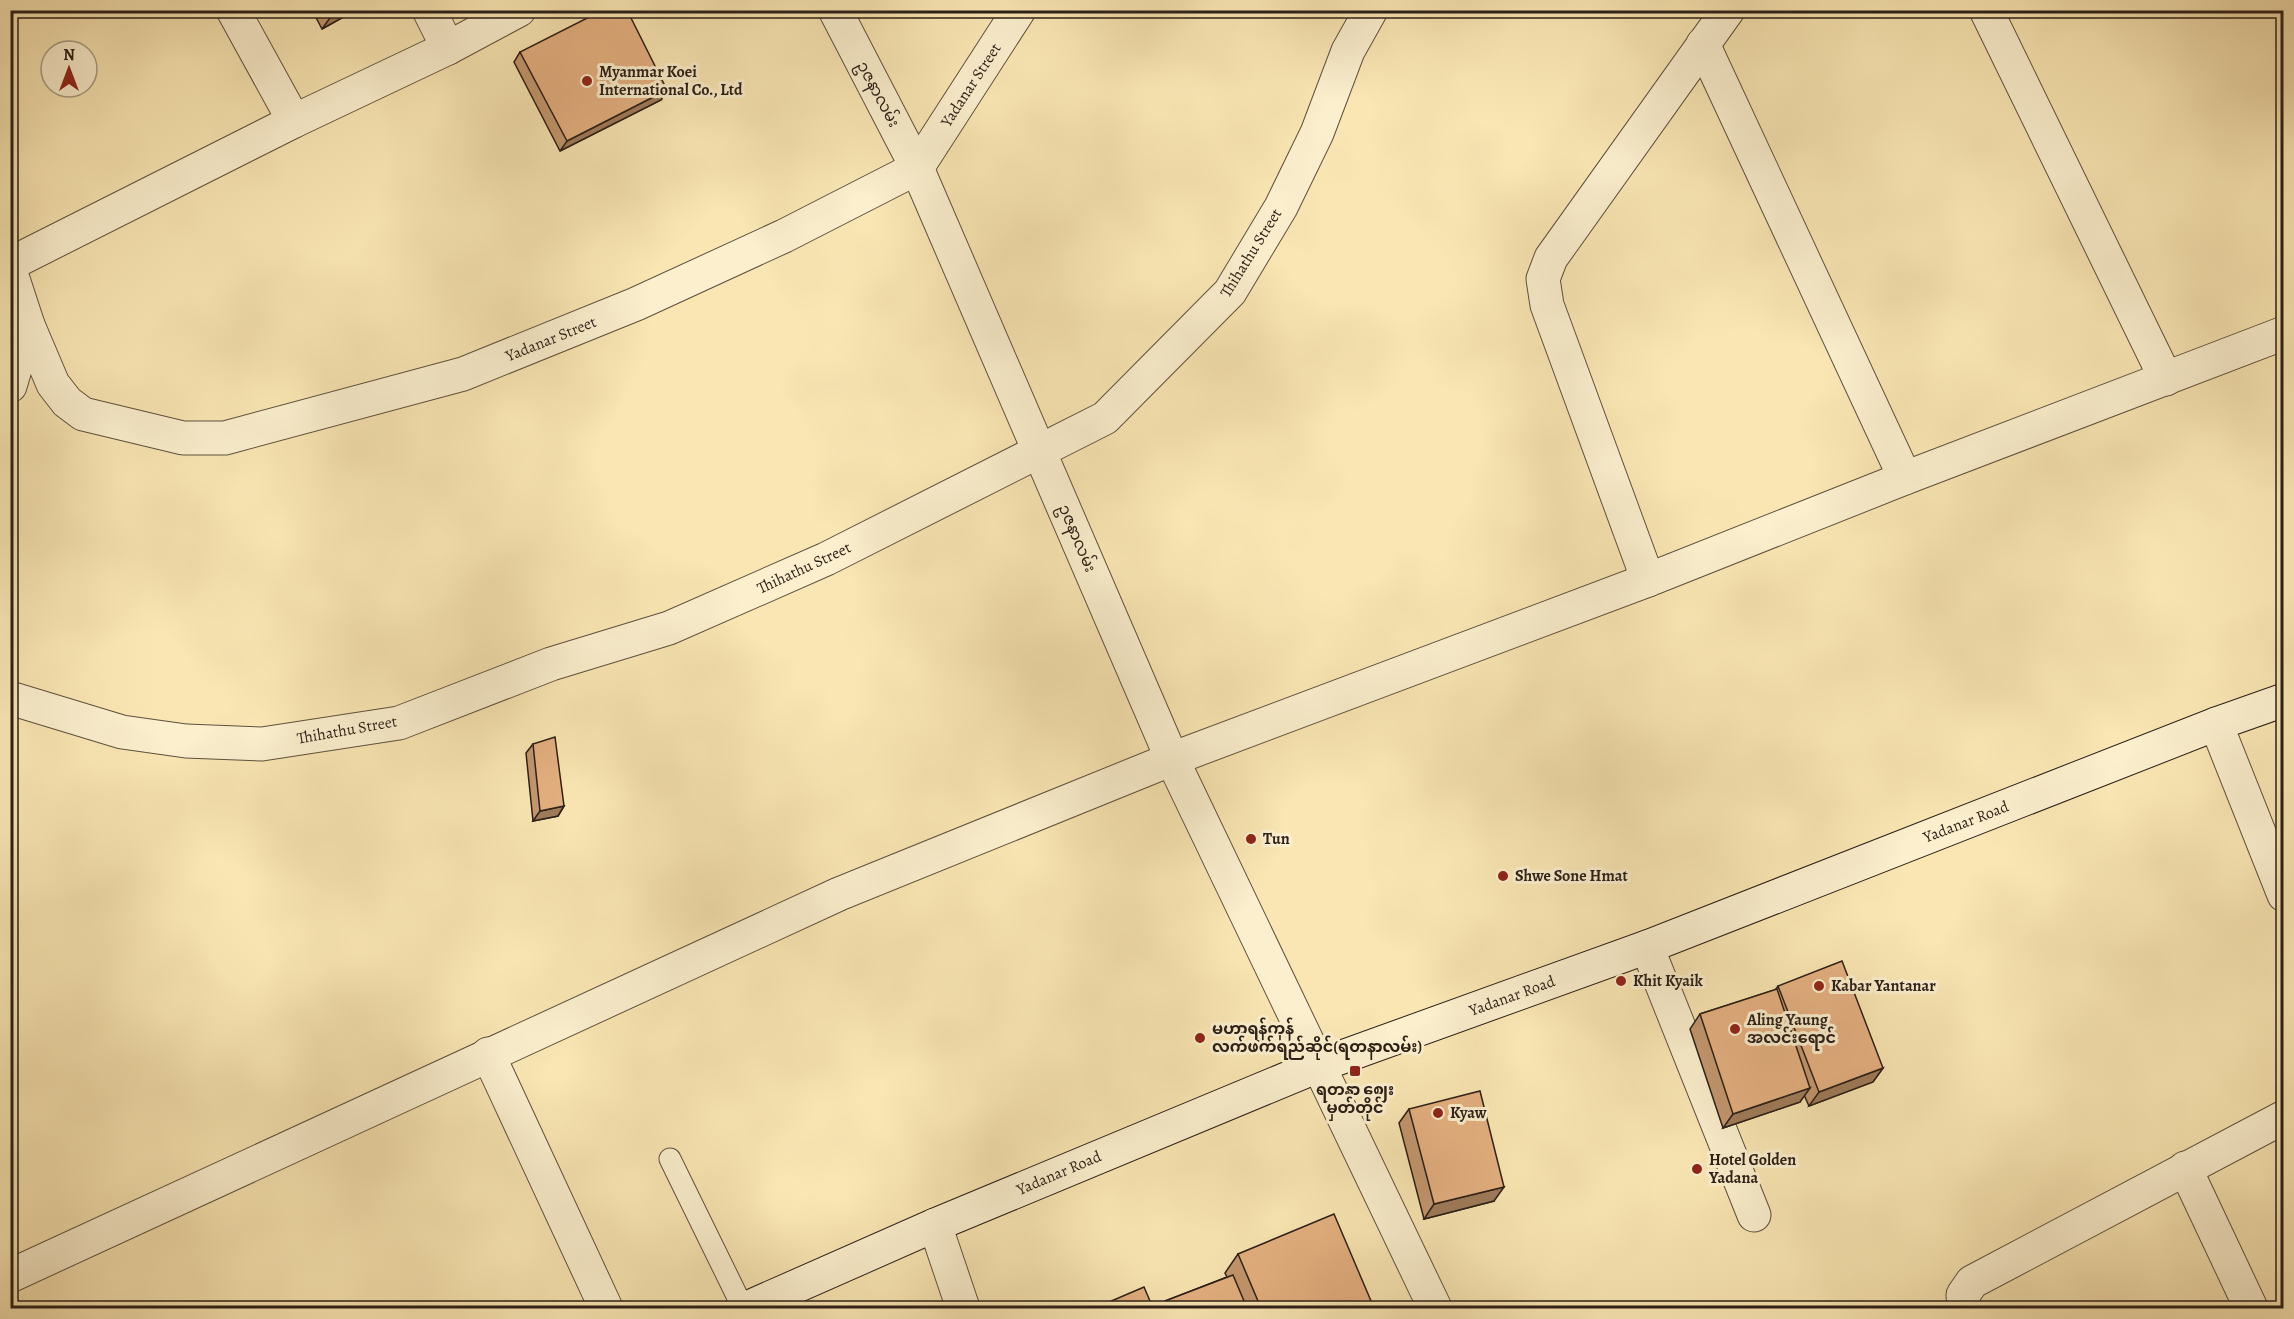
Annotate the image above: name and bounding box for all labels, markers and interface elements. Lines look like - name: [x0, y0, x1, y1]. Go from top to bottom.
- north arrow: [39, 39, 99, 99]
- street label: Yadanar Street: [935, 39, 1006, 132]
- text: N: [63, 44, 75, 66]
- street label: ဥဇနာလမ်း: [850, 56, 906, 132]
- place label: Myanmar Koei International Co., Ltd: [599, 61, 743, 101]
- marker: Myanmar Koei International Co., Ltd: [580, 74, 594, 88]
- street label: Thihathu Street: [1215, 204, 1287, 302]
- street label: Yadanar Street: [501, 311, 600, 368]
- street label: ဥဇနာလမ်း: [1051, 500, 1102, 576]
- street label: Thihathu Street: [753, 537, 855, 599]
- street label: Thihathu Street: [295, 710, 399, 750]
- street label: Yadanar Road: [1919, 795, 2012, 849]
- place label: Tun: [1263, 828, 1290, 850]
- marker: Tun: [1244, 832, 1258, 846]
- place label: Shwe Sone Hmat: [1515, 865, 1629, 887]
- marker: Shwe Sone Hmat: [1496, 869, 1510, 883]
- street label: Yadanar Road: [1465, 970, 1558, 1022]
- place label: Khit Kyaik: [1633, 970, 1704, 992]
- marker: Khit Kyaik: [1614, 974, 1628, 988]
- place label: Kabar Yantanar: [1831, 975, 1936, 997]
- marker: Kabar Yantanar: [1812, 979, 1826, 993]
- place label: Aling Yaung အလင်းရောင်: [1746, 1009, 1836, 1051]
- place label: မဟာရန်ကုန် လက်ဖက်ရည်ဆိုင်(ရတနာလမ်း): [1212, 1017, 1422, 1060]
- marker: Aling Yaung အလင်းရောင်: [1728, 1022, 1742, 1036]
- marker: မဟာရန်ကုန် လက်ဖက်ရည်ဆိုင်(ရတနာလမ်း): [1193, 1031, 1207, 1045]
- marker: ရတနာ ဈေး မှတ်တိုင်: [1348, 1064, 1362, 1078]
- place label: ရတနာ ဈေး မှတ်တိုင်: [1316, 1079, 1394, 1121]
- place label: Kyaw: [1450, 1102, 1487, 1124]
- marker: Kyaw: [1431, 1106, 1445, 1120]
- street label: Yadanar Road: [1012, 1145, 1105, 1201]
- place label: Hotel Golden Yadana: [1708, 1149, 1796, 1189]
- marker: Hotel Golden Yadana: [1690, 1162, 1704, 1176]

